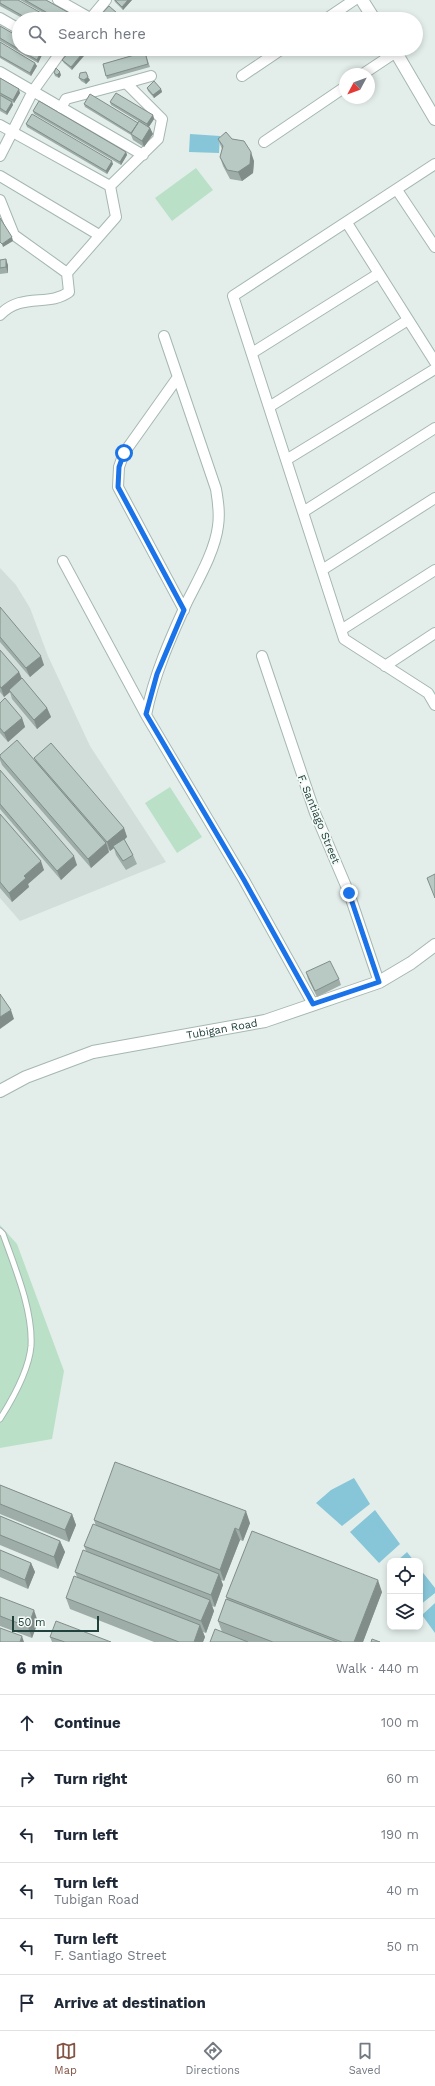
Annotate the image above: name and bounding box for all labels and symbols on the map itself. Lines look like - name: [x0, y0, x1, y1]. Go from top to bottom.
- north arrow: [339, 68, 375, 104]
- route start: [115, 444, 133, 462]
- street label: F. Santiago Street: [295, 773, 343, 866]
- route end: [340, 884, 358, 902]
- street label: Tubigan Road: [185, 1016, 259, 1042]
- scale bar: [12, 1614, 99, 1633]

